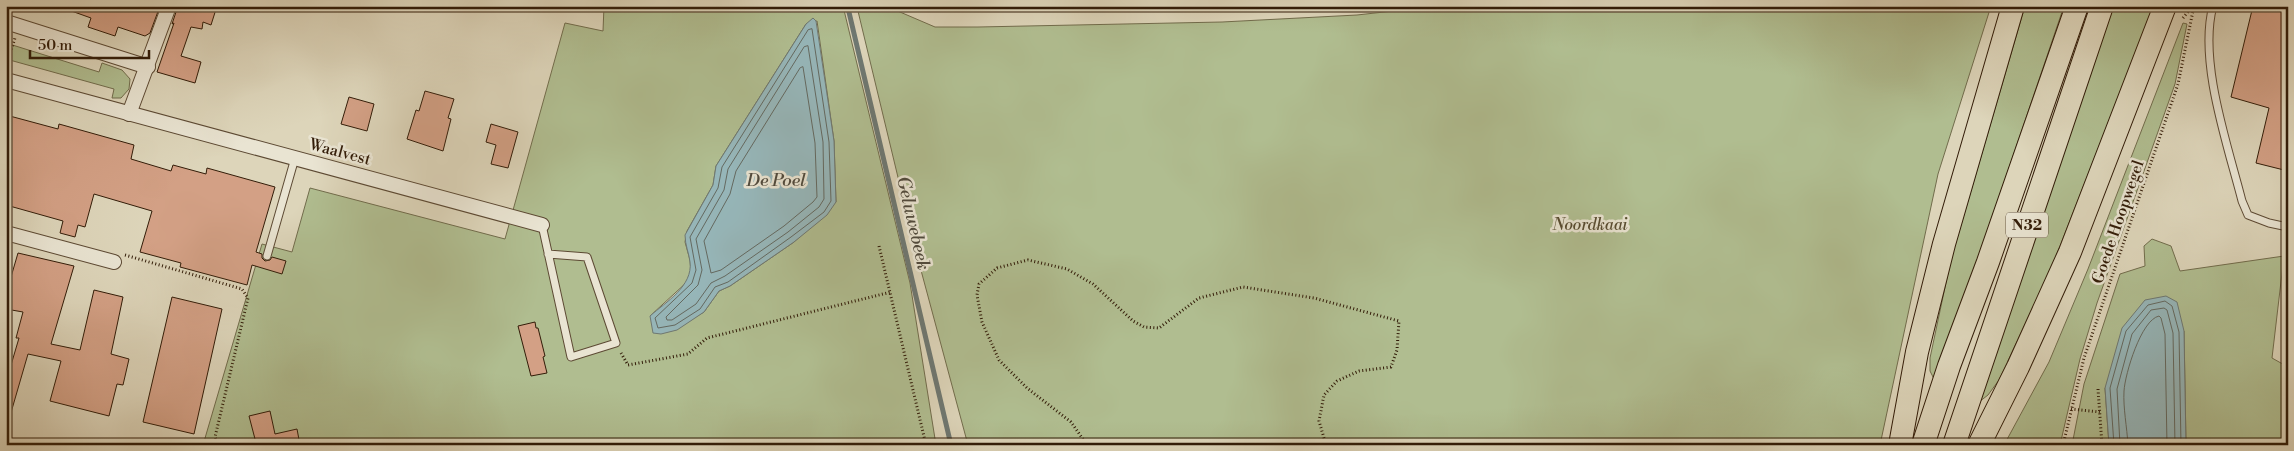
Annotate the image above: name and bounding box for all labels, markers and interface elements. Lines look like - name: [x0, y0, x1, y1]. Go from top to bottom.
- scale bar: [30, 28, 149, 60]
- text: 50 m: [38, 36, 72, 55]
- street label: Waalvest: [306, 134, 373, 170]
- street label: Goede Hoopwegel: [2088, 157, 2149, 286]
- water label: De Poel: [745, 169, 806, 192]
- water label: Geluwebeek: [891, 174, 935, 272]
- road number: N32: [2006, 212, 2048, 238]
- park label: Noordkaai: [1551, 215, 1628, 235]

